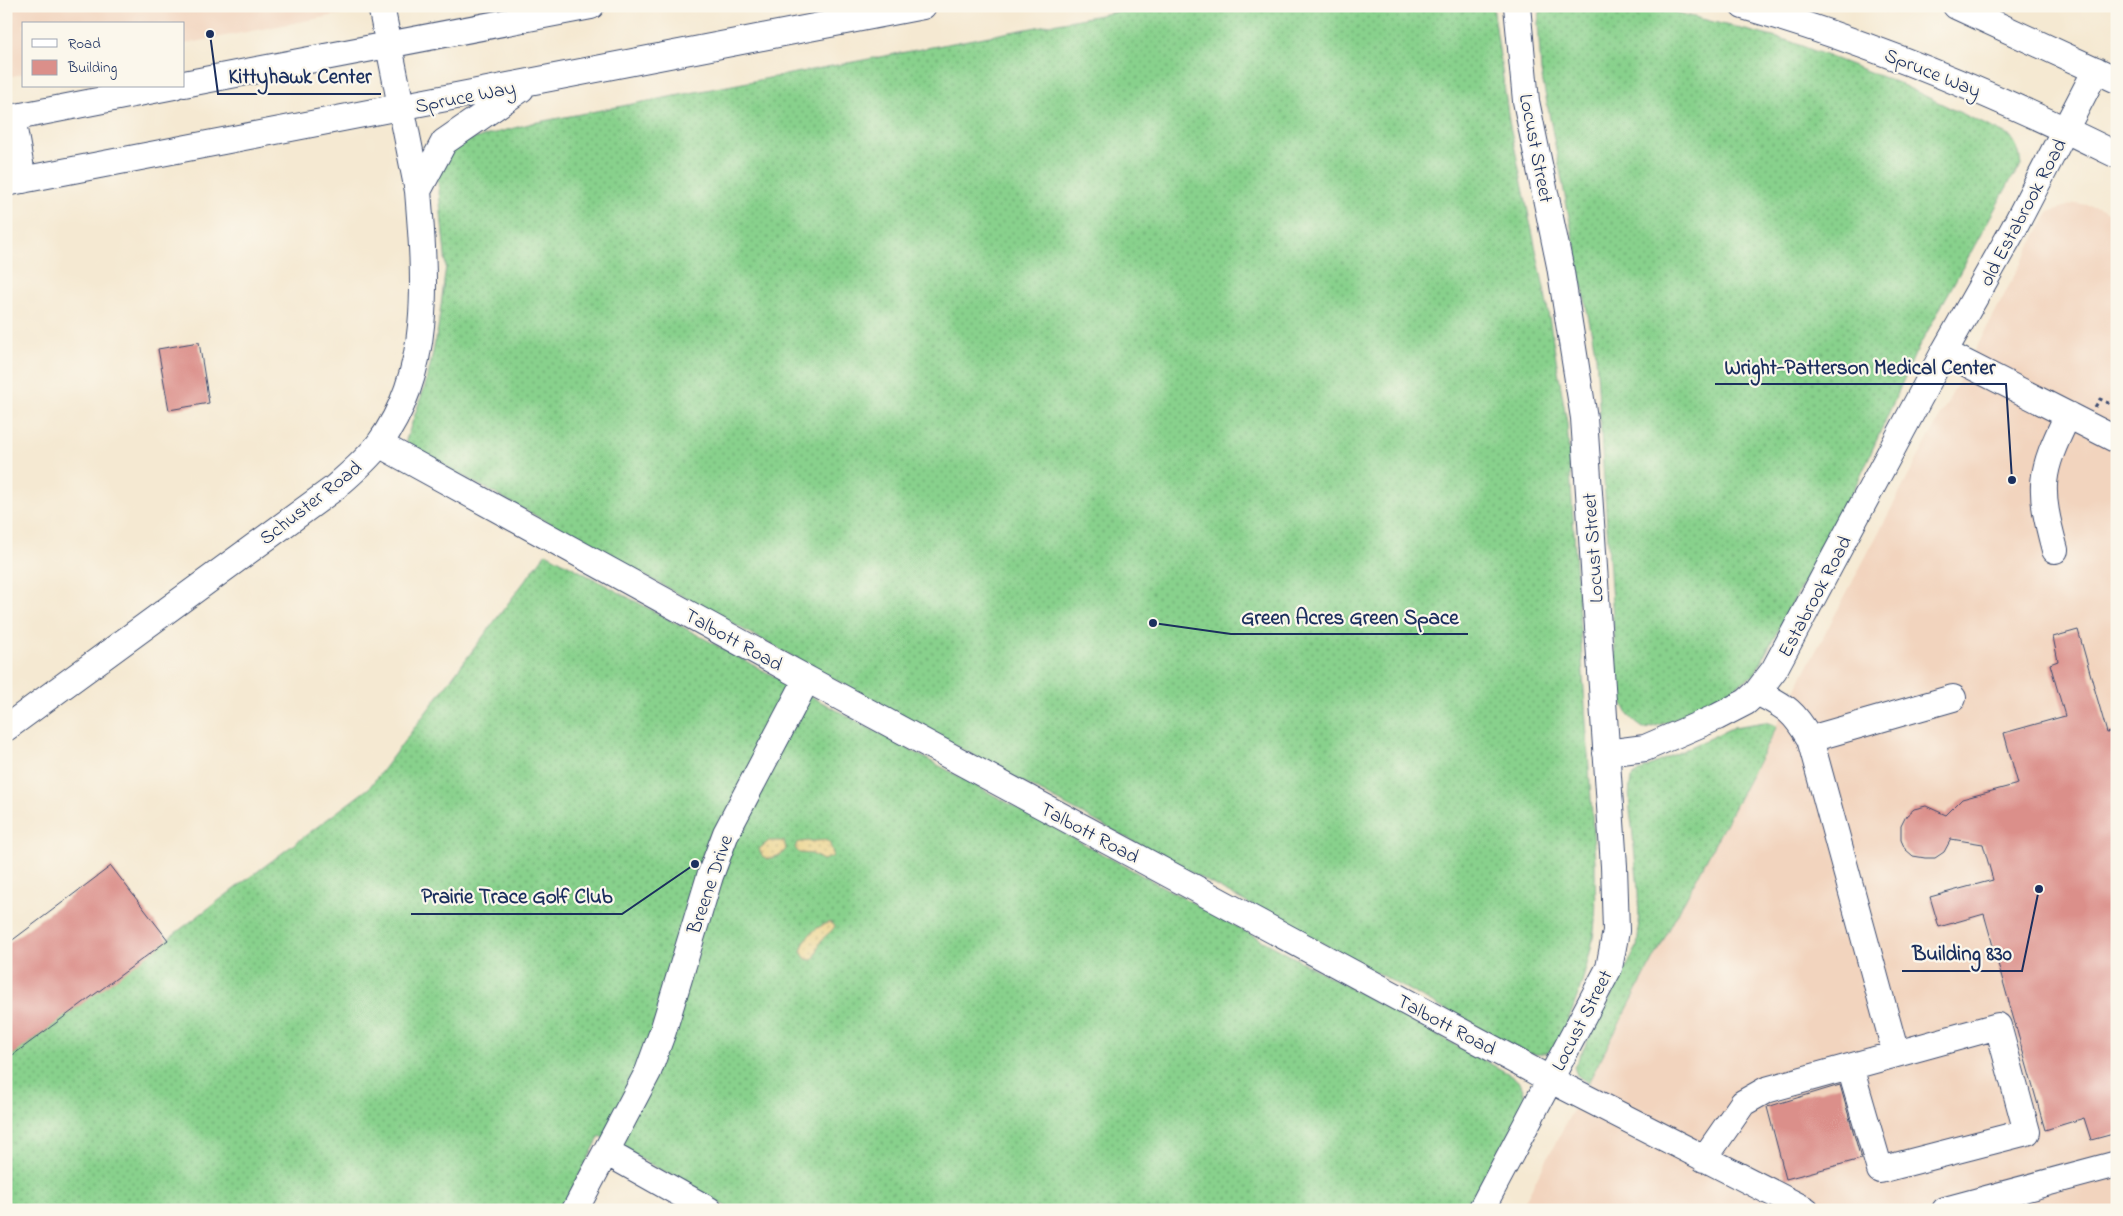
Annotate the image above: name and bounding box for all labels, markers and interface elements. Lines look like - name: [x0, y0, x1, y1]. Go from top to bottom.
- legend: [22, 22, 185, 88]
- text: Road: [68, 33, 101, 55]
- street label: Spruce Way: [1880, 42, 1985, 107]
- text: Building: [67, 57, 117, 80]
- callout: Kittyhawk Center: [218, 58, 381, 94]
- text: Kittyhawk Center: [228, 63, 372, 95]
- street label: Spruce Way: [413, 75, 518, 122]
- street label: Locust Street: [1510, 92, 1559, 206]
- street label: old Estabrook Road: [1973, 134, 2075, 292]
- callout: Wright-Patterson Medical Center: [1715, 348, 2006, 384]
- text: Wright-Patterson Medical Center: [1724, 354, 1996, 386]
- street label: Schuster Road: [254, 455, 369, 553]
- street label: Locust Street: [1576, 491, 1613, 604]
- street label: Estabrook Road: [1772, 531, 1860, 663]
- callout: Green Acres Green Space: [1231, 598, 1468, 634]
- street label: Talbott Road: [678, 602, 787, 680]
- text: Green Acres Green Space: [1241, 604, 1459, 634]
- street label: Talbott Road: [1034, 796, 1144, 872]
- street label: Breene Drive: [681, 831, 742, 939]
- callout: Prairie Trace Golf Club: [411, 878, 622, 914]
- text: Prairie Trace Golf Club: [421, 883, 614, 913]
- callout: Building 830: [1902, 935, 2022, 971]
- text: Building 830: [1911, 940, 2012, 972]
- street label: Locust Street: [1545, 965, 1621, 1077]
- street label: Talbott Road: [1391, 988, 1501, 1064]

